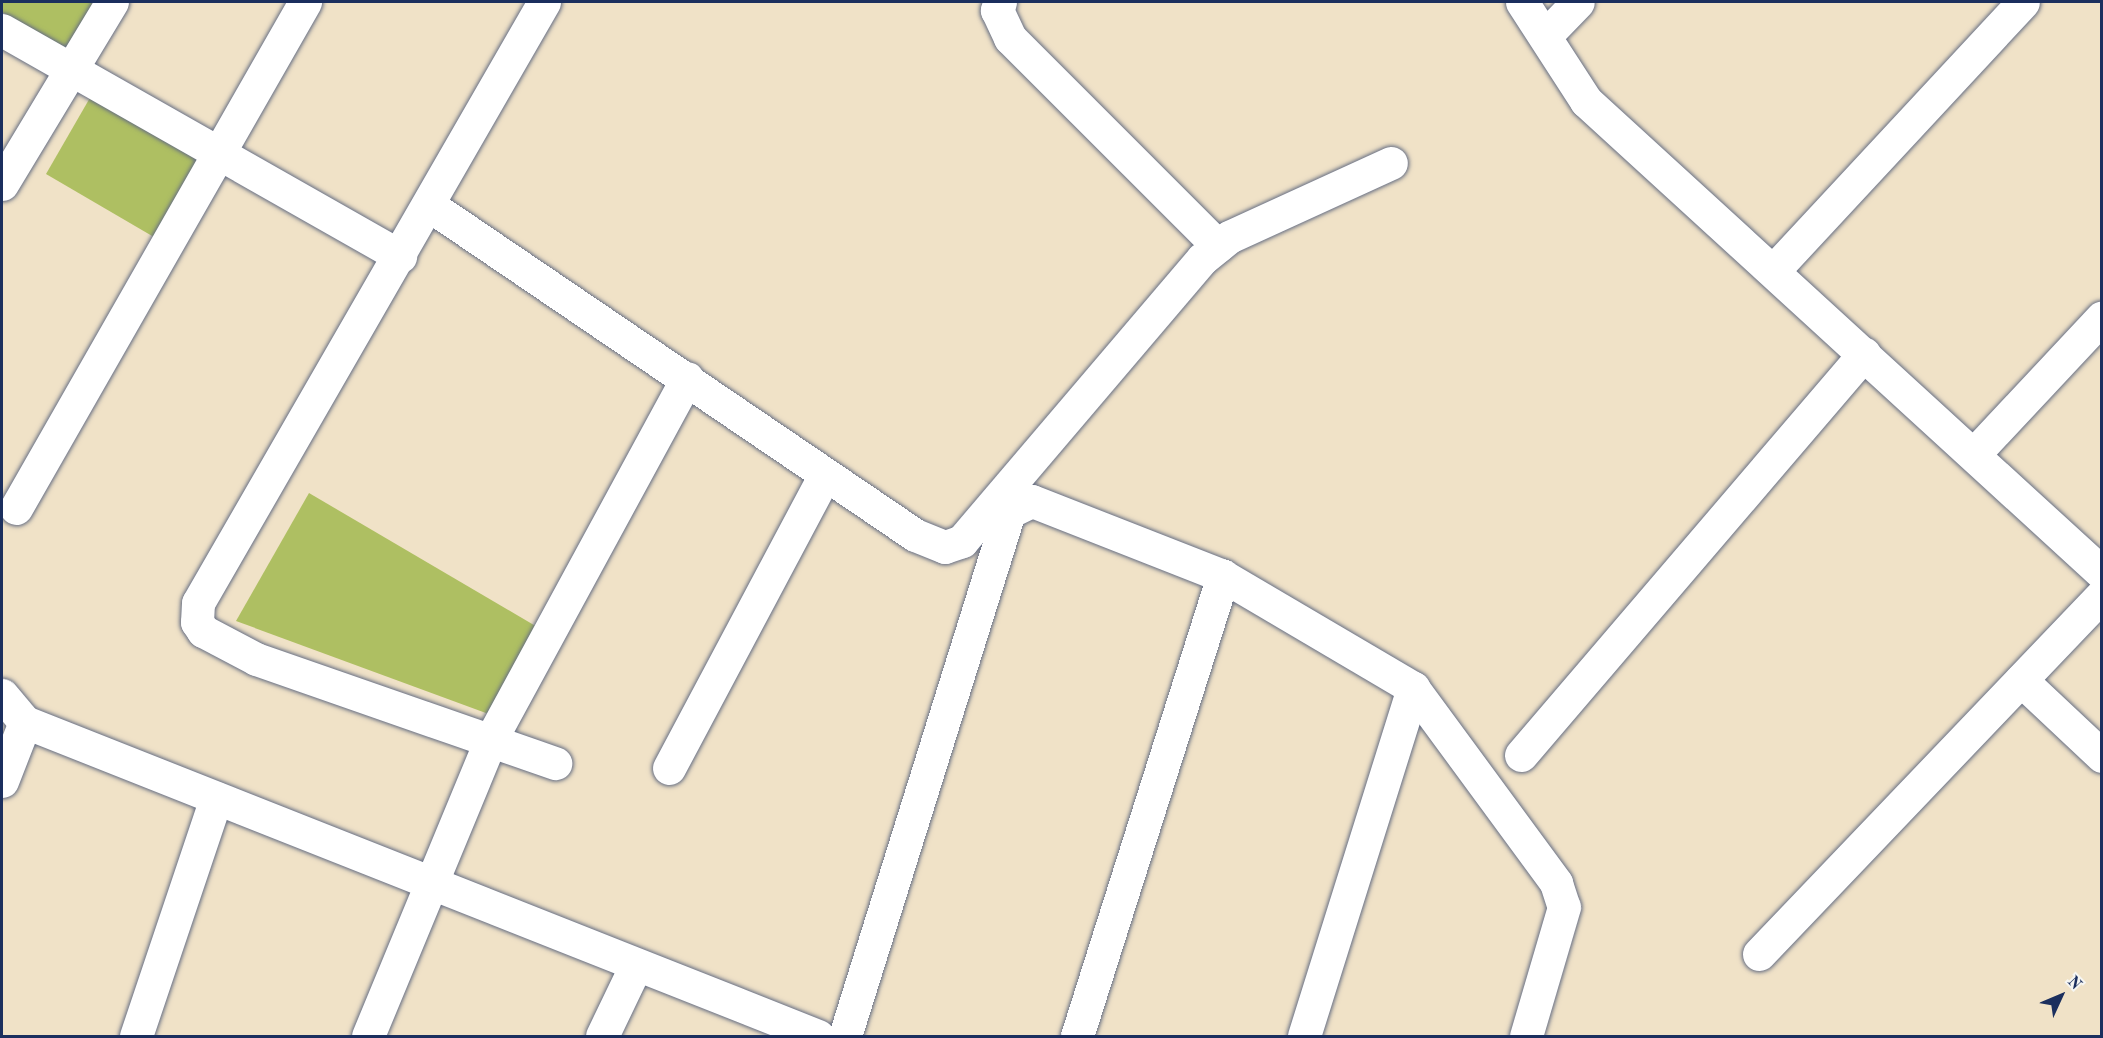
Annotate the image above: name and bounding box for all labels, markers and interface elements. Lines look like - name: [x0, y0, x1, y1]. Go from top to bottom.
- north arrow: [2031, 966, 2091, 1026]
- text: N: [2064, 974, 2084, 993]

